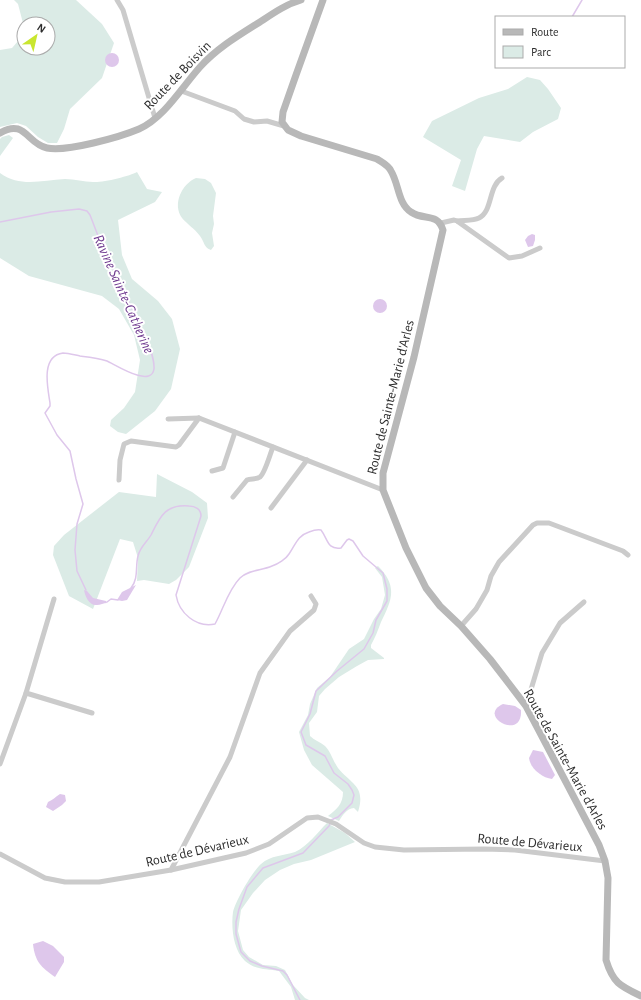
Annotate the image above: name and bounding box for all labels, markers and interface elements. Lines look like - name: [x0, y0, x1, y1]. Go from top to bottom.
- north arrow: [16, 16, 56, 56]
- legend: [495, 16, 625, 68]
- text: N: [35, 21, 48, 35]
- text: Route: [531, 26, 558, 38]
- street label: Route de Boisvin: [142, 39, 214, 113]
- text: Parc: [531, 46, 551, 58]
- water label: Ravine Sainte-Catherine: [91, 232, 157, 356]
- street label: Route de Sainte-Marie d'Arles: [365, 319, 417, 476]
- street label: Route de Sainte-Marie d'Arles: [521, 687, 610, 832]
- street label: Route de Dévarieux: [477, 831, 583, 855]
- street label: Route de Dévarieux: [144, 832, 250, 870]

